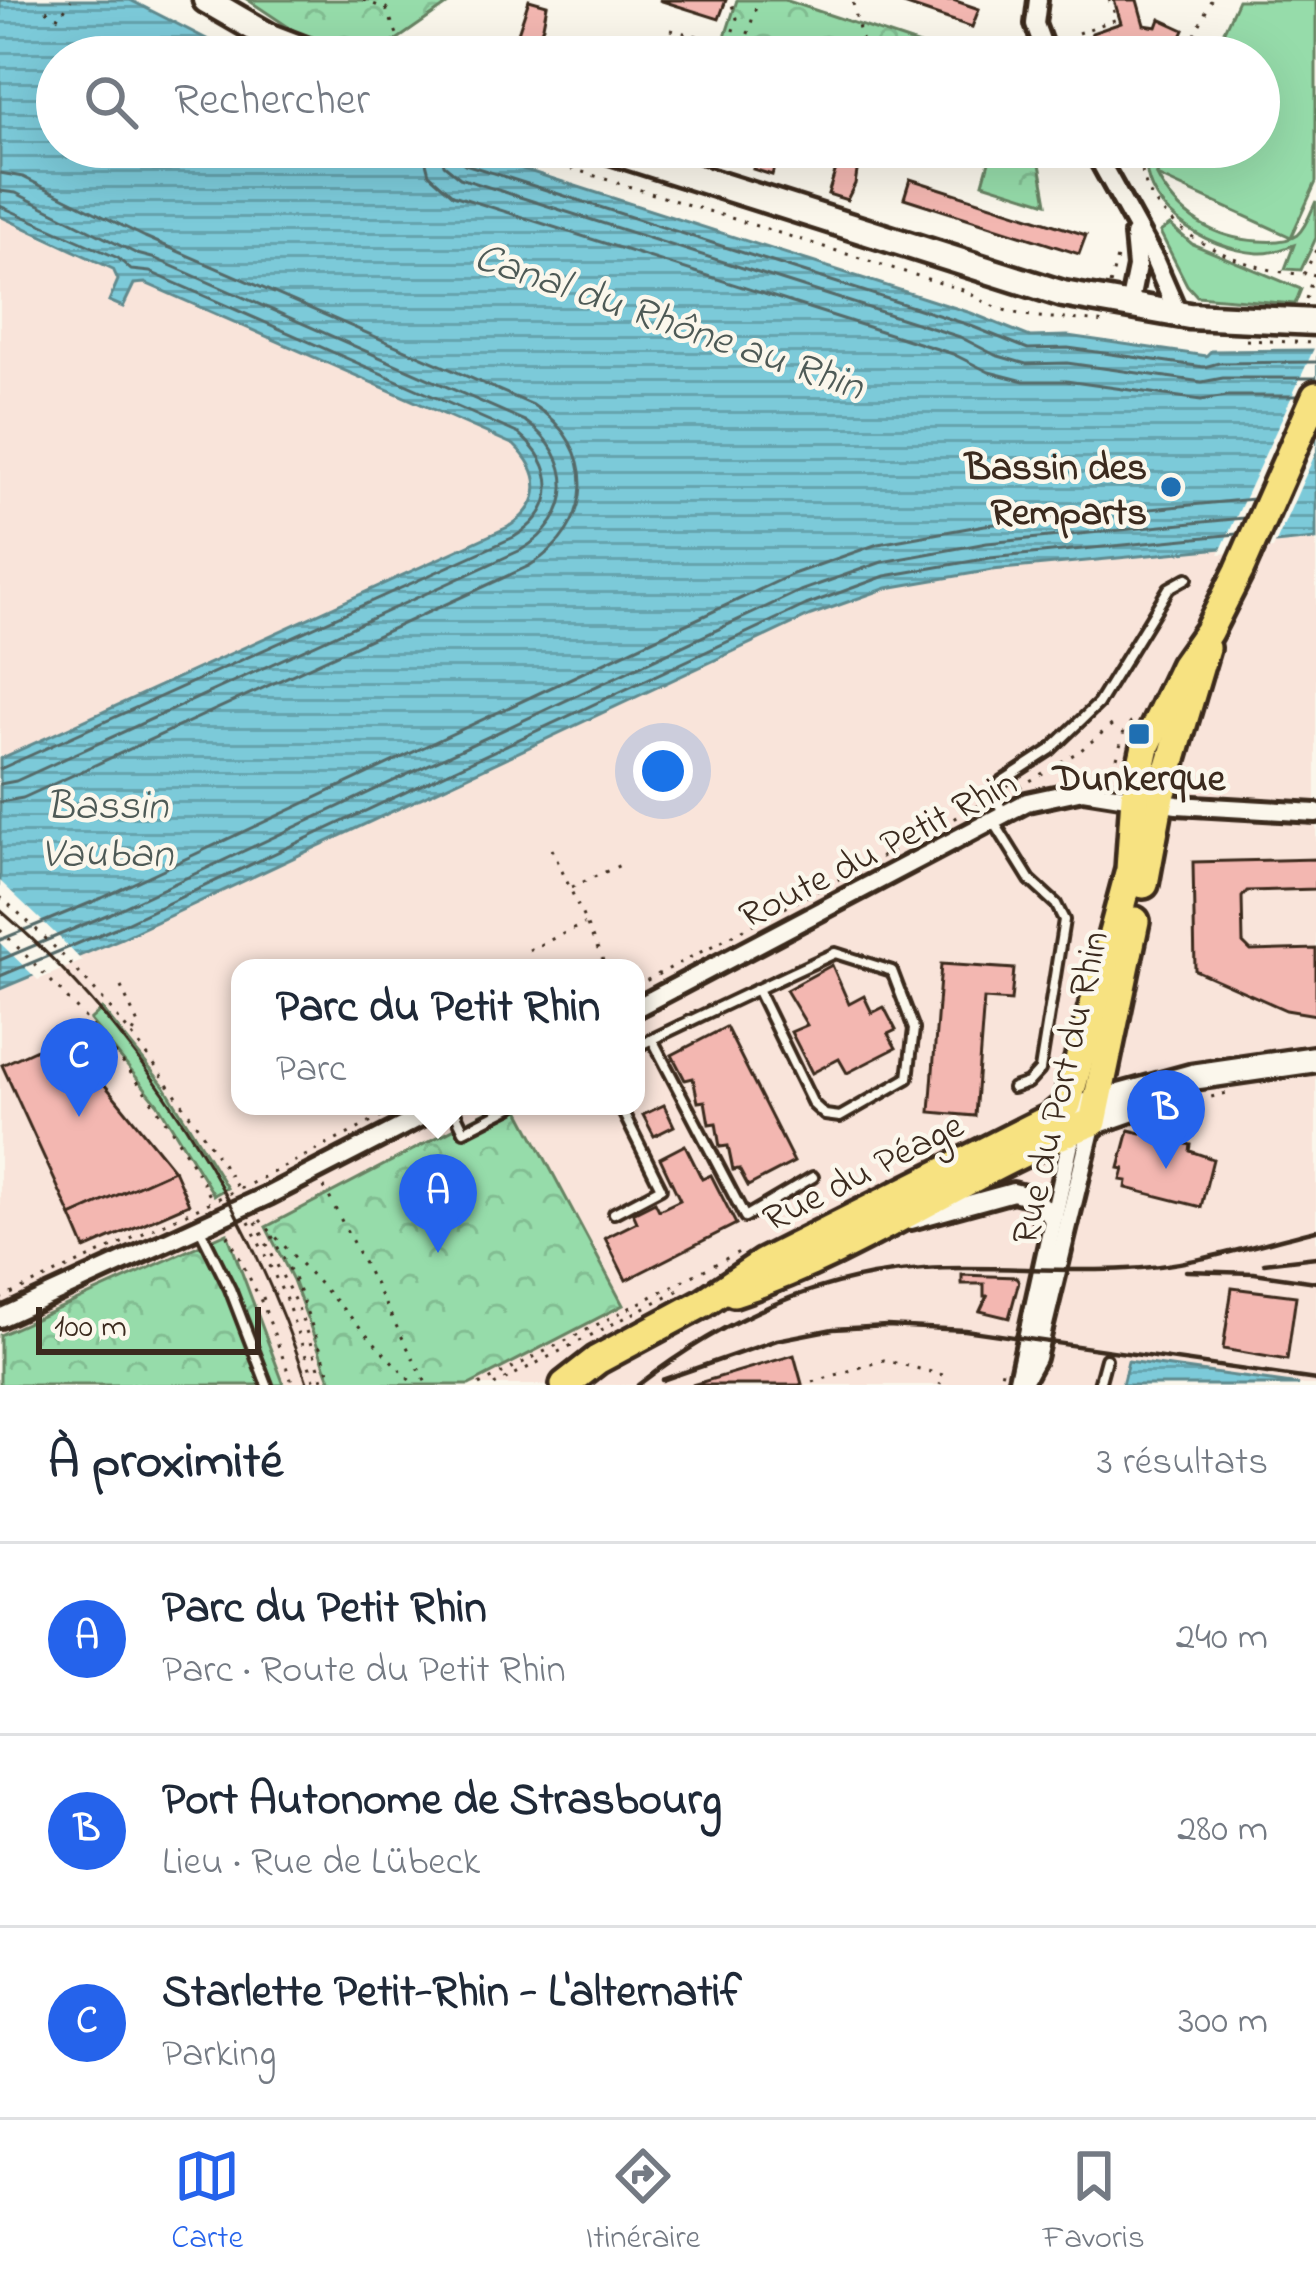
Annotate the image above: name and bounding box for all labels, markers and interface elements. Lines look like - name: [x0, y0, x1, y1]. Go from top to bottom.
- search box: [36, 36, 1280, 168]
- icon: search: [78, 69, 144, 135]
- text: Rechercher: [174, 69, 370, 135]
- water label: Canal du Rhône au Rhin: [466, 228, 873, 419]
- place label: Bassin des Remparts: [963, 441, 1147, 543]
- marker: Bassin des Remparts: [1158, 474, 1184, 500]
- marker: Dunkerque: [1126, 721, 1152, 747]
- your location: [633, 741, 693, 801]
- place label: Dunkerque: [1051, 752, 1227, 809]
- street label: Route du Petit Rhin: [730, 756, 1028, 946]
- water label: Bassin Vauban: [41, 777, 174, 886]
- street label: Rue du Port du Rhin: [999, 925, 1126, 1251]
- popup: [231, 959, 645, 1115]
- text: Parc du Petit Rhin: [276, 976, 600, 1042]
- pin: C: [40, 1018, 118, 1117]
- text: Parc: [276, 1042, 346, 1099]
- pin: B: [1127, 1070, 1205, 1169]
- street label: Rue du Péage: [754, 1099, 975, 1249]
- pin: A: [399, 1154, 477, 1253]
- scale bar: [36, 1301, 261, 1354]
- text: 100 m: [54, 1304, 127, 1352]
- text: À proximité: [48, 1426, 283, 1501]
- text: 3 résultats: [1097, 1435, 1268, 1492]
- text: Parc du Petit Rhin: [162, 1577, 487, 1643]
- text: A: [75, 1610, 99, 1667]
- text: 240 m: [1176, 1610, 1268, 1667]
- text: Parc · Route du Petit Rhin: [162, 1643, 566, 1700]
- text: Port Autonome de Strasbourg: [162, 1769, 722, 1835]
- text: B: [74, 1802, 100, 1859]
- text: 280 m: [1177, 1802, 1268, 1859]
- text: Lieu · Rue de Lübeck: [162, 1835, 480, 1892]
- text: Starlette Petit-Rhin - L'alternatif: [162, 1961, 741, 2027]
- text: C: [76, 1994, 98, 2051]
- text: 300 m: [1178, 1994, 1268, 2051]
- text: Parking: [162, 2027, 276, 2084]
- tab: Carte: [171, 2143, 243, 2263]
- tab: Itinéraire: [586, 2143, 700, 2263]
- tab: Favoris: [1043, 2143, 1145, 2263]

